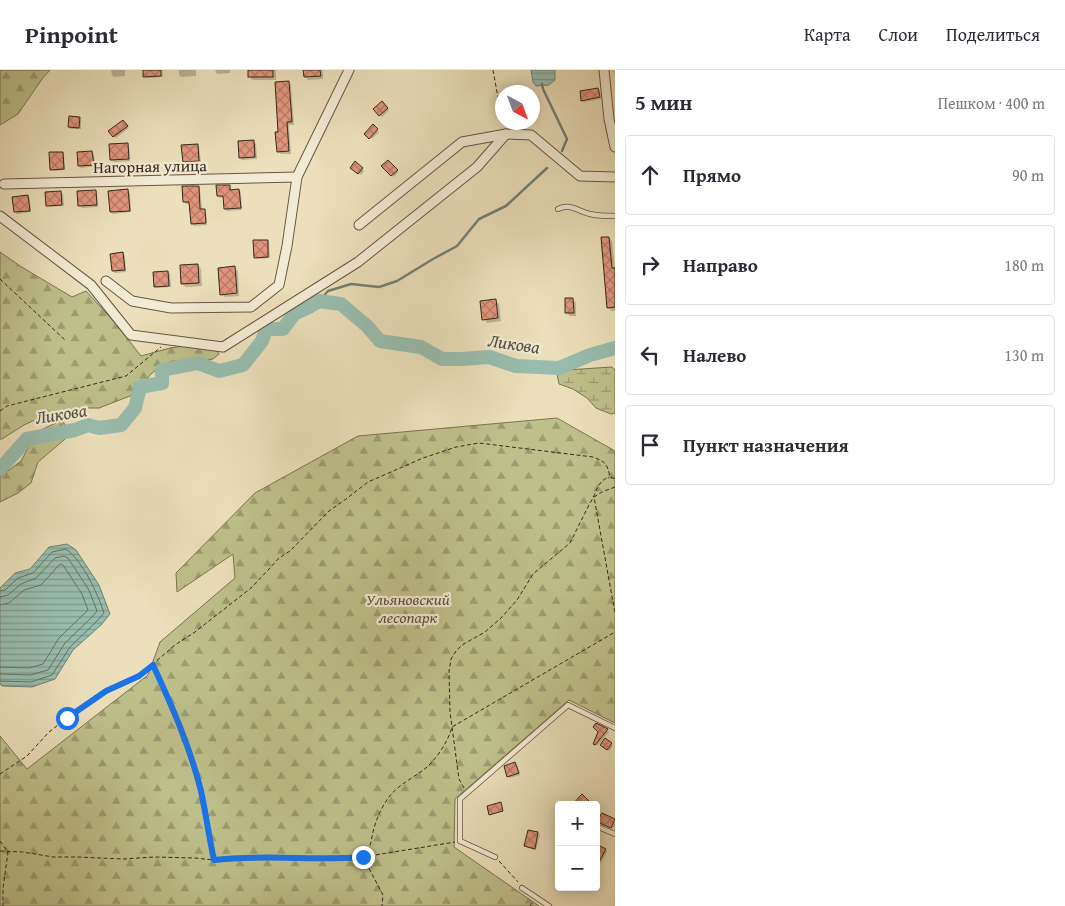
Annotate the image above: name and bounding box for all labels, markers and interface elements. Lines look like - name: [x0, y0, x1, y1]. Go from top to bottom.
- text: Pinpoint: [25, 17, 118, 52]
- text: Карта: [804, 21, 851, 48]
- text: Слои: [879, 21, 918, 48]
- text: Поделиться: [946, 21, 1040, 48]
- north arrow: [495, 85, 540, 130]
- text: 5 мин: [635, 87, 692, 118]
- text: Пешком · 400 m: [938, 91, 1045, 115]
- street label: Нагорная улица: [93, 153, 207, 179]
- icon: ahead: [636, 161, 664, 189]
- text: Прямо: [683, 161, 741, 189]
- text: 90 m: [1012, 163, 1044, 187]
- icon: right: [636, 251, 664, 279]
- text: Направо: [683, 251, 758, 279]
- text: 180 m: [1004, 253, 1044, 277]
- water label: Ликова: [486, 327, 543, 361]
- icon: left: [636, 341, 664, 369]
- text: Налево: [683, 341, 746, 369]
- text: 130 m: [1004, 343, 1044, 367]
- water label: Ликова: [33, 396, 90, 431]
- icon: arrive: [636, 431, 664, 459]
- text: Пункт назначения: [683, 431, 849, 459]
- park label: Ульяновский лесопарк: [366, 587, 450, 629]
- route start: [56, 707, 79, 730]
- map controls: [555, 801, 600, 891]
- button: +: [555, 801, 600, 846]
- route end: [352, 846, 375, 869]
- button: −: [555, 846, 600, 891]

